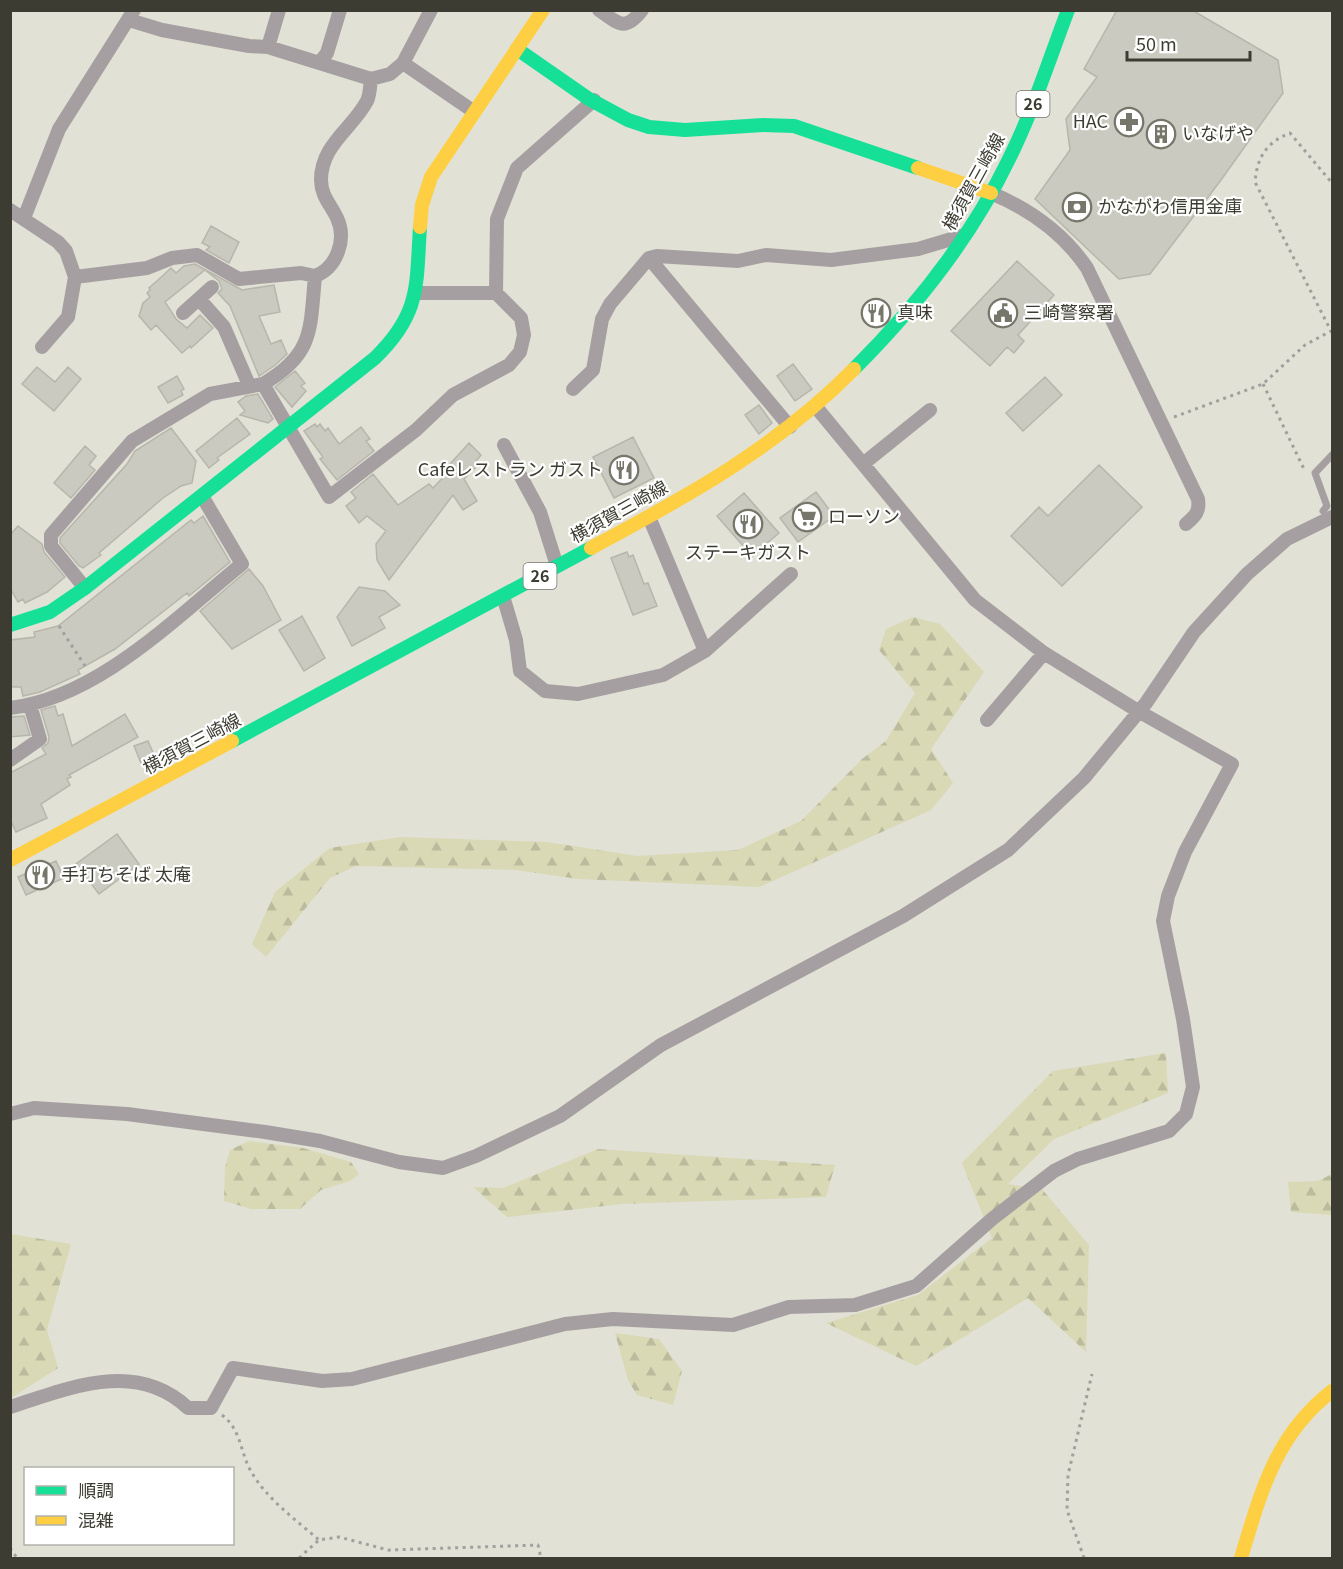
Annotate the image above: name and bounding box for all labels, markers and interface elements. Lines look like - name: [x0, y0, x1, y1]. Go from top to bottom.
- scale bar: [1127, 24, 1250, 62]
- text: 50 m: [1136, 30, 1177, 56]
- road number: 26: [1016, 91, 1050, 117]
- pharmacy icon: HAC: [1113, 106, 1145, 138]
- place label: HAC: [1073, 107, 1108, 133]
- building icon: いなげや: [1145, 118, 1177, 150]
- place label: いなげや: [1182, 119, 1254, 145]
- street label: 横須賀三崎線: [935, 127, 1010, 235]
- bank icon: かながわ信用金庫: [1061, 191, 1093, 223]
- place label: かながわ信用金庫: [1098, 192, 1242, 218]
- restaurant icon: 真味: [860, 297, 892, 329]
- public building icon: 三崎警察署: [987, 297, 1019, 329]
- place label: 真味: [897, 298, 933, 324]
- place label: 三崎警察署: [1024, 298, 1114, 324]
- restaurant icon: Cafeレストラン ガスト: [608, 454, 640, 486]
- place label: Cafeレストラン ガスト: [418, 455, 603, 481]
- street label: 横須賀三崎線: [564, 473, 672, 548]
- supermarket icon: ローソン: [791, 501, 823, 533]
- place label: ローソン: [828, 502, 900, 528]
- restaurant icon: ステーキガスト: [732, 508, 764, 540]
- place label: ステーキガスト: [685, 538, 811, 564]
- road number: 26: [524, 563, 556, 589]
- street label: 横須賀三崎線: [137, 705, 245, 779]
- restaurant icon: 手打ちそば 太庵: [24, 859, 56, 891]
- place label: 手打ちそば 太庵: [61, 860, 191, 886]
- legend: [24, 1467, 234, 1545]
- text: 順調: [78, 1476, 114, 1502]
- text: 混雑: [78, 1506, 114, 1532]

